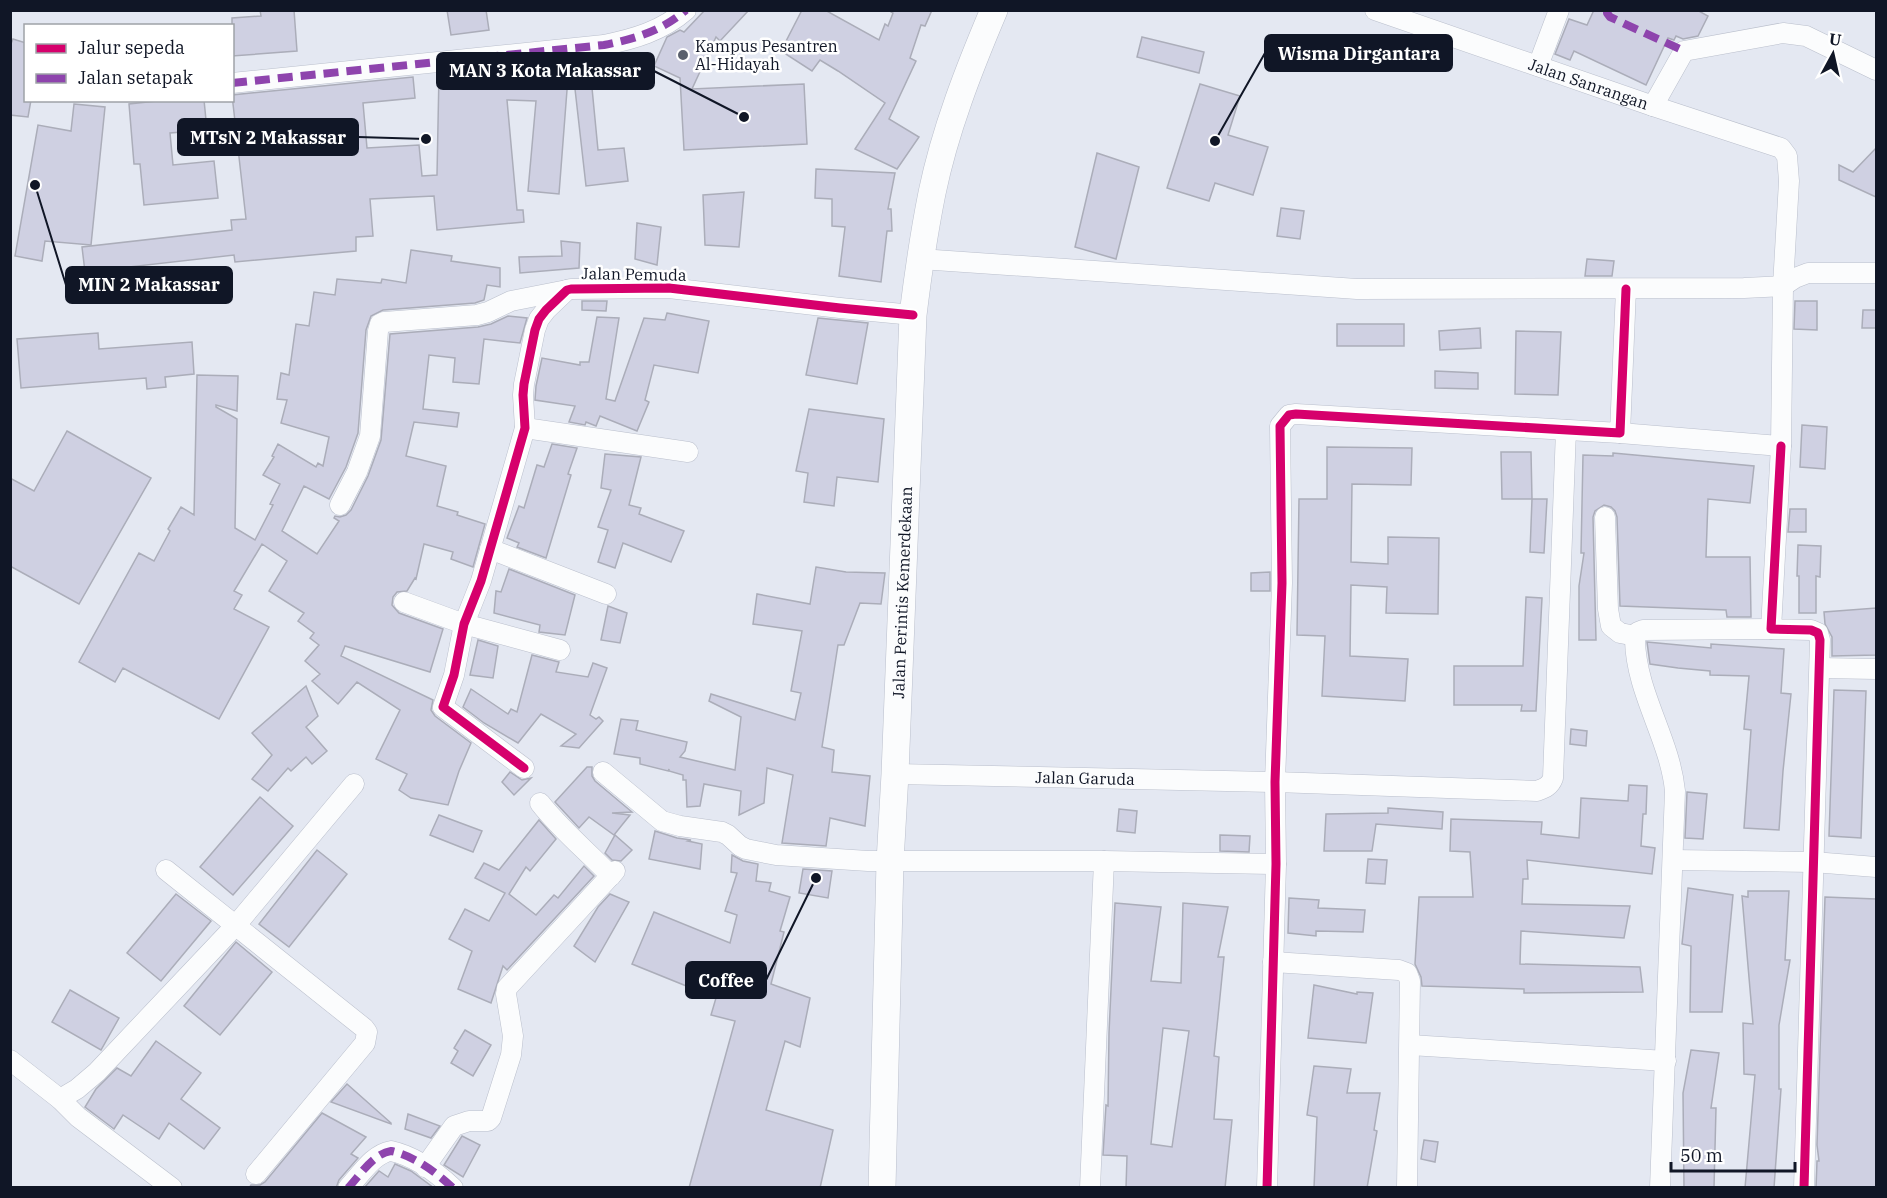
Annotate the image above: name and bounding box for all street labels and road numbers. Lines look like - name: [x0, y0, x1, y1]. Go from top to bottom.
- street label: Jalan Sanrangan: [1526, 54, 1651, 114]
- street label: Jalan Pemuda: [581, 263, 687, 285]
- street label: Jalan Perintis Kemerdekaan: [888, 486, 916, 699]
- street label: Jalan Garuda: [1035, 767, 1135, 789]

